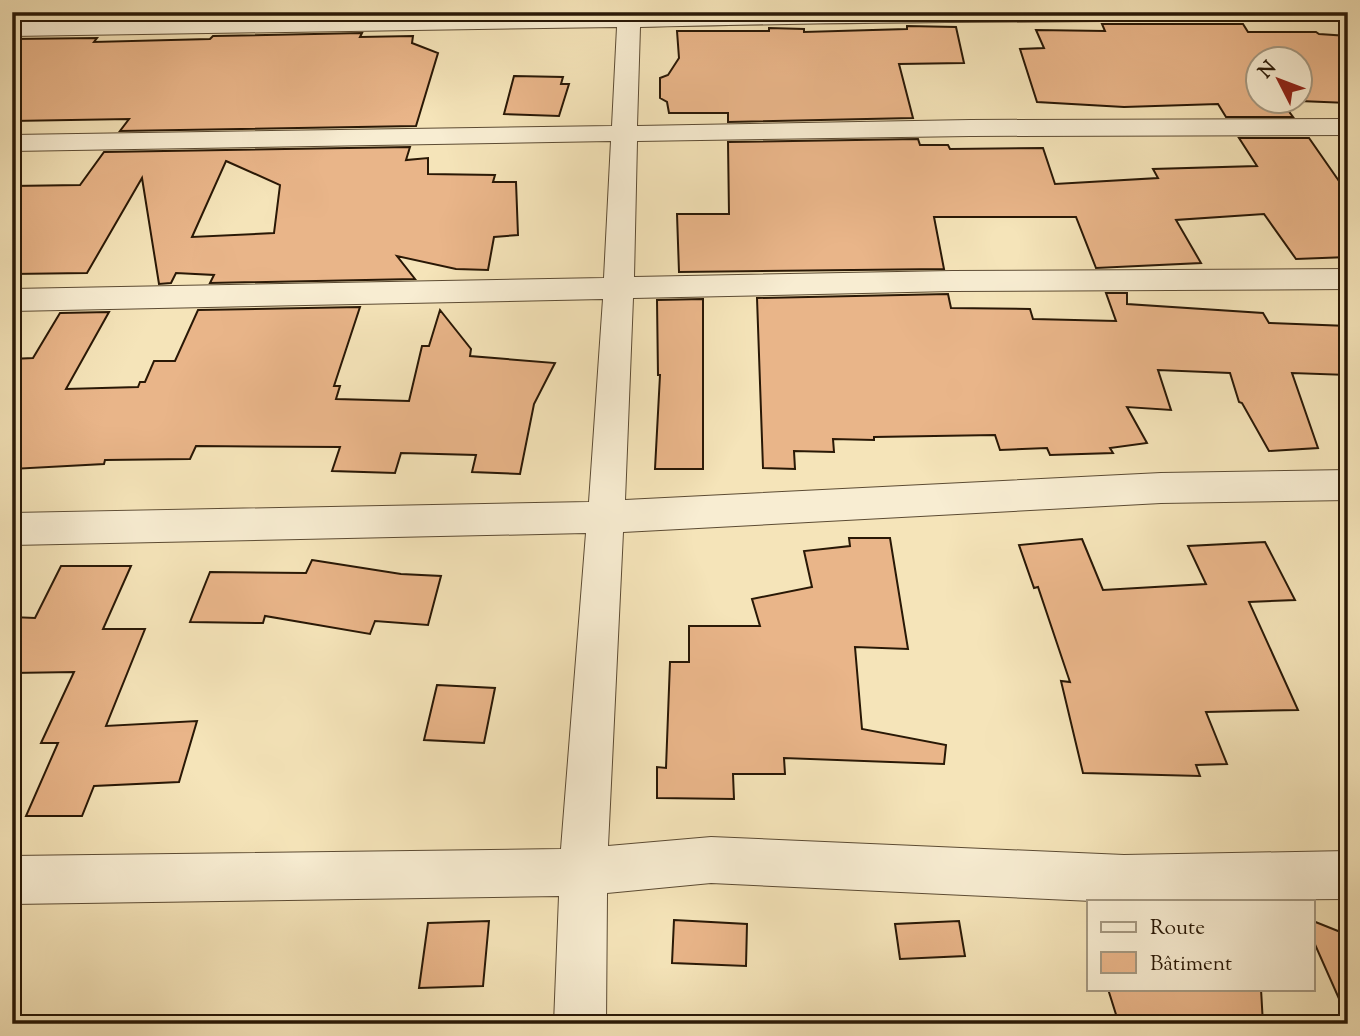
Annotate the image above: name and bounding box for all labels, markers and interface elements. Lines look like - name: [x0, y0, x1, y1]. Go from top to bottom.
- north arrow: [1244, 46, 1314, 116]
- text: N: [1253, 56, 1283, 85]
- legend: [1087, 900, 1314, 990]
- text: Route: [1150, 914, 1205, 944]
- text: Bâtiment: [1150, 950, 1232, 980]

